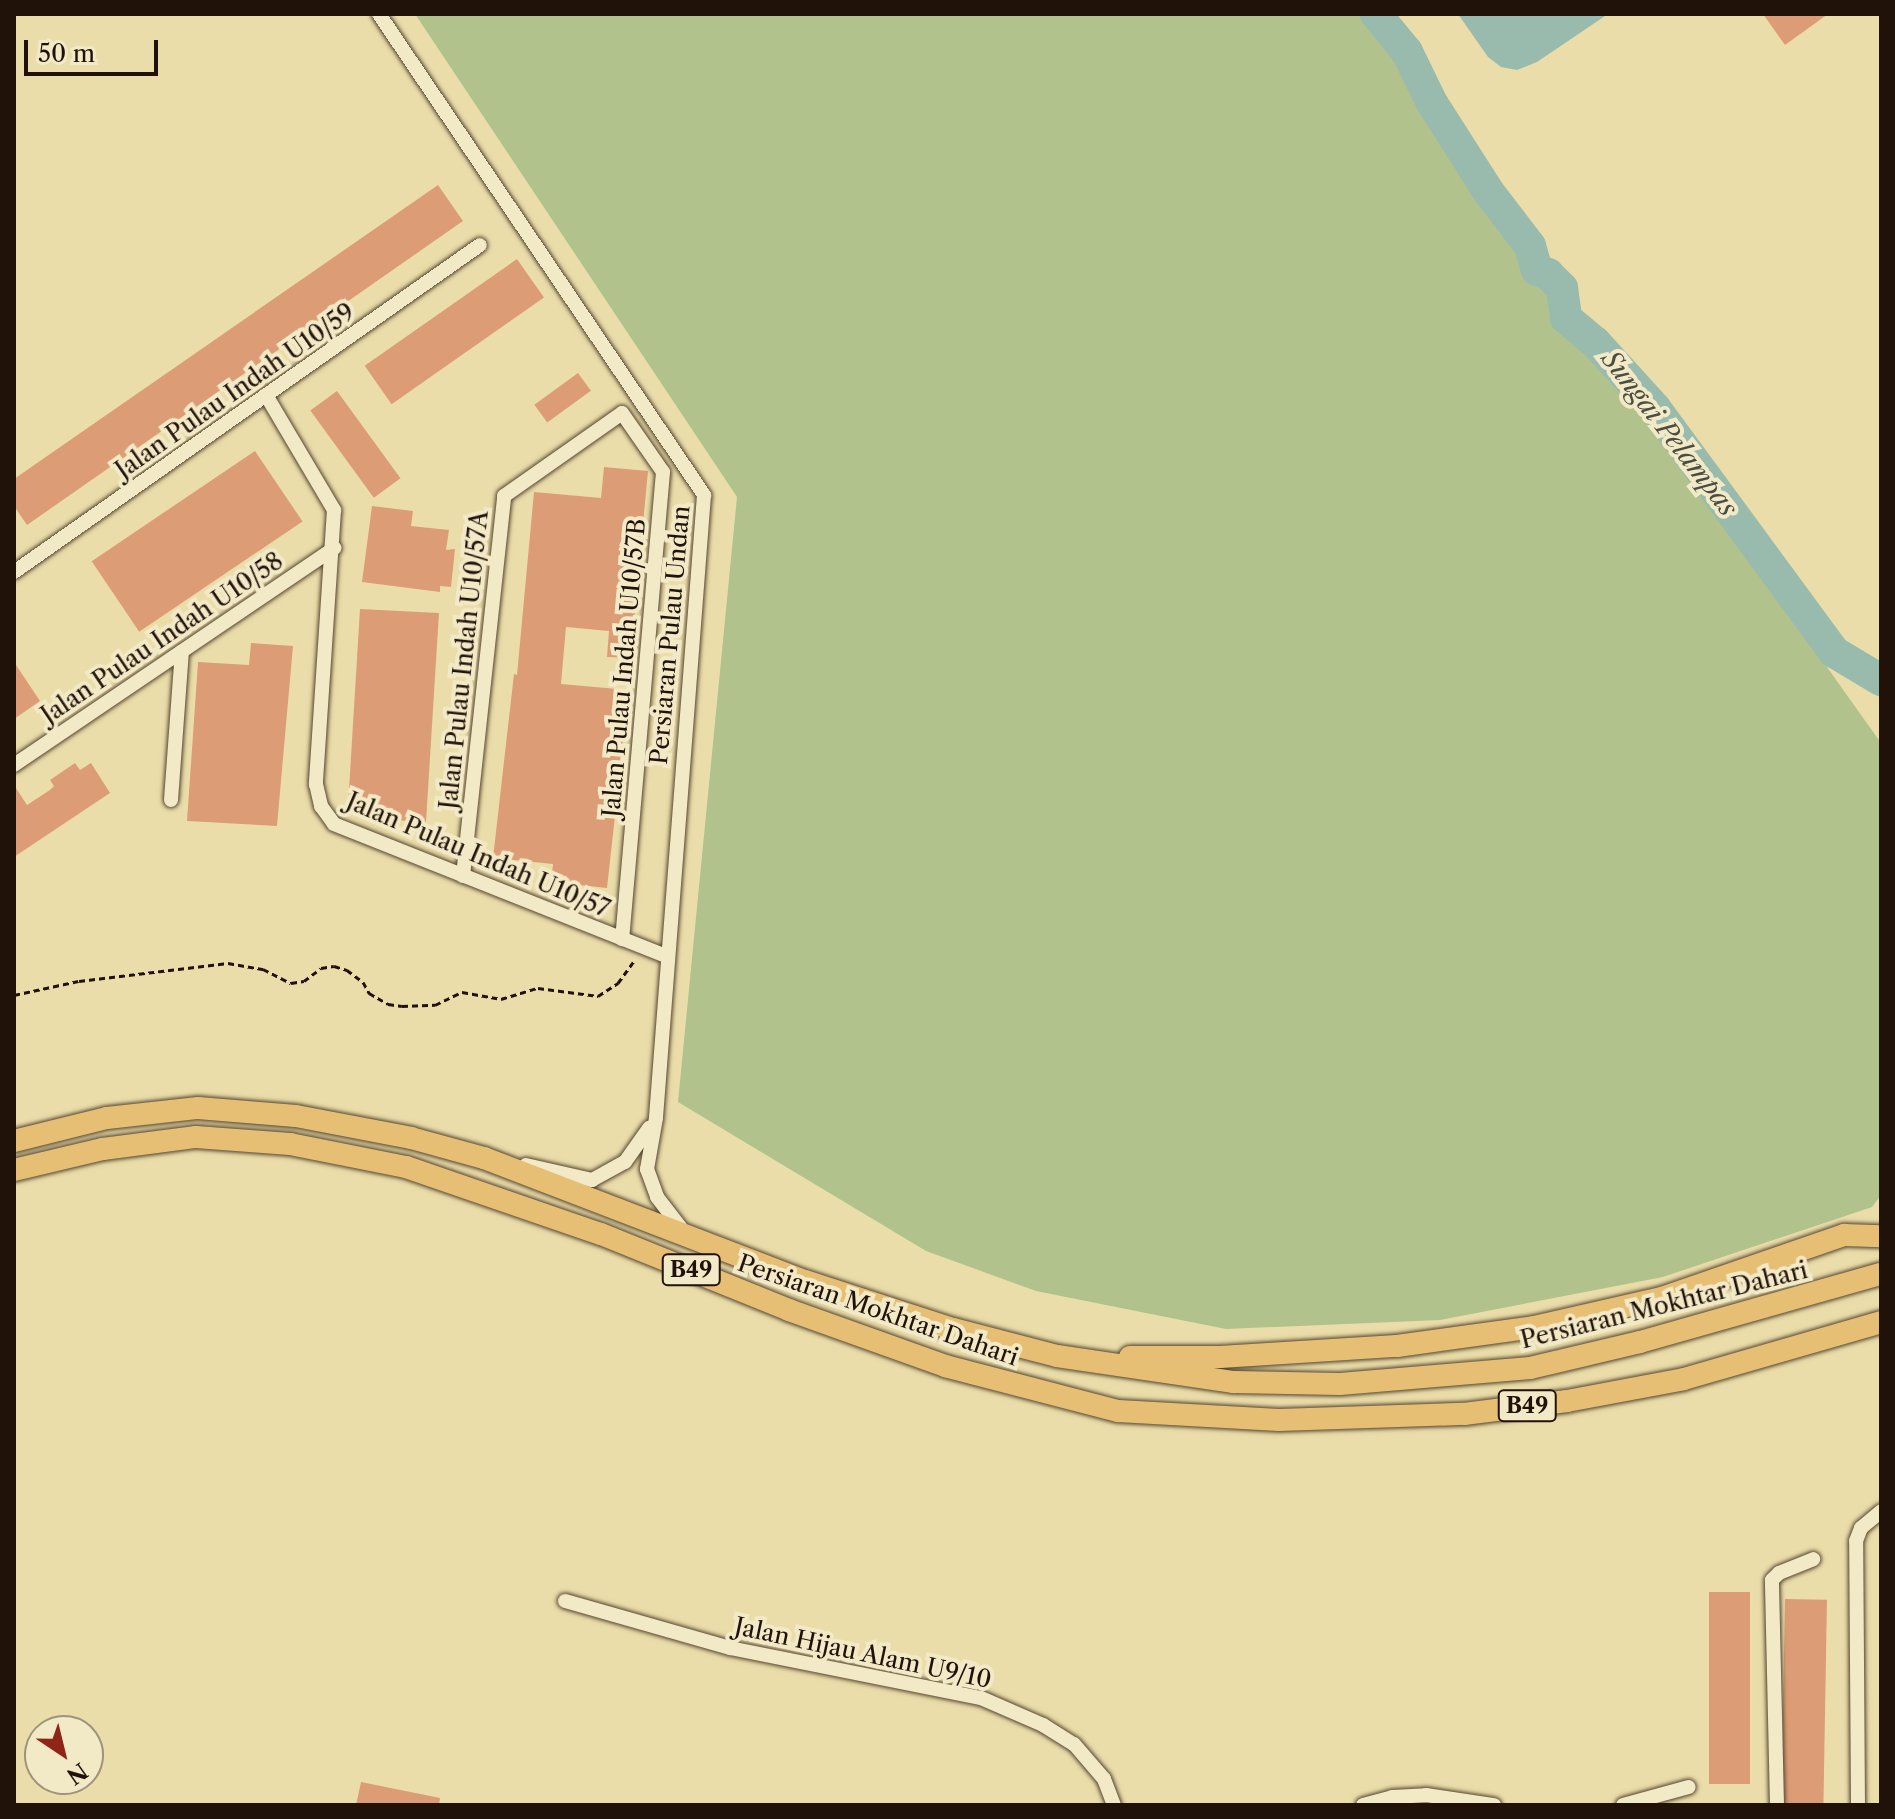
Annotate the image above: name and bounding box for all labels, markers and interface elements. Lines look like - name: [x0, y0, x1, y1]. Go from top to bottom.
- scale bar: [28, 24, 162, 74]
- text: 50 m: [38, 39, 95, 68]
- street label: Jalan Pulau Indah U10/59: [110, 297, 360, 485]
- water label: Sungai Pelampas: [1594, 345, 1744, 523]
- street label: Persiaran Pulau Undan: [644, 504, 696, 766]
- street label: Jalan Pulau Indah U10/57A: [434, 509, 494, 811]
- street label: Jalan Pulau Indah U10/57B: [597, 517, 651, 819]
- street label: Jalan Pulau Indah U10/58: [36, 546, 288, 730]
- street label: Jalan Pulau Indah U10/57: [342, 786, 614, 924]
- street label: Persiaran Mokhtar Dahari: [734, 1248, 1022, 1372]
- road number: B49: [661, 1252, 721, 1288]
- street label: Persiaran Mokhtar Dahari: [1517, 1255, 1811, 1355]
- road number: B49: [1497, 1388, 1557, 1424]
- street label: Jalan Hijau Alam U9/10: [732, 1612, 994, 1694]
- north arrow: [24, 1715, 104, 1795]
- text: N: [61, 1757, 92, 1790]

